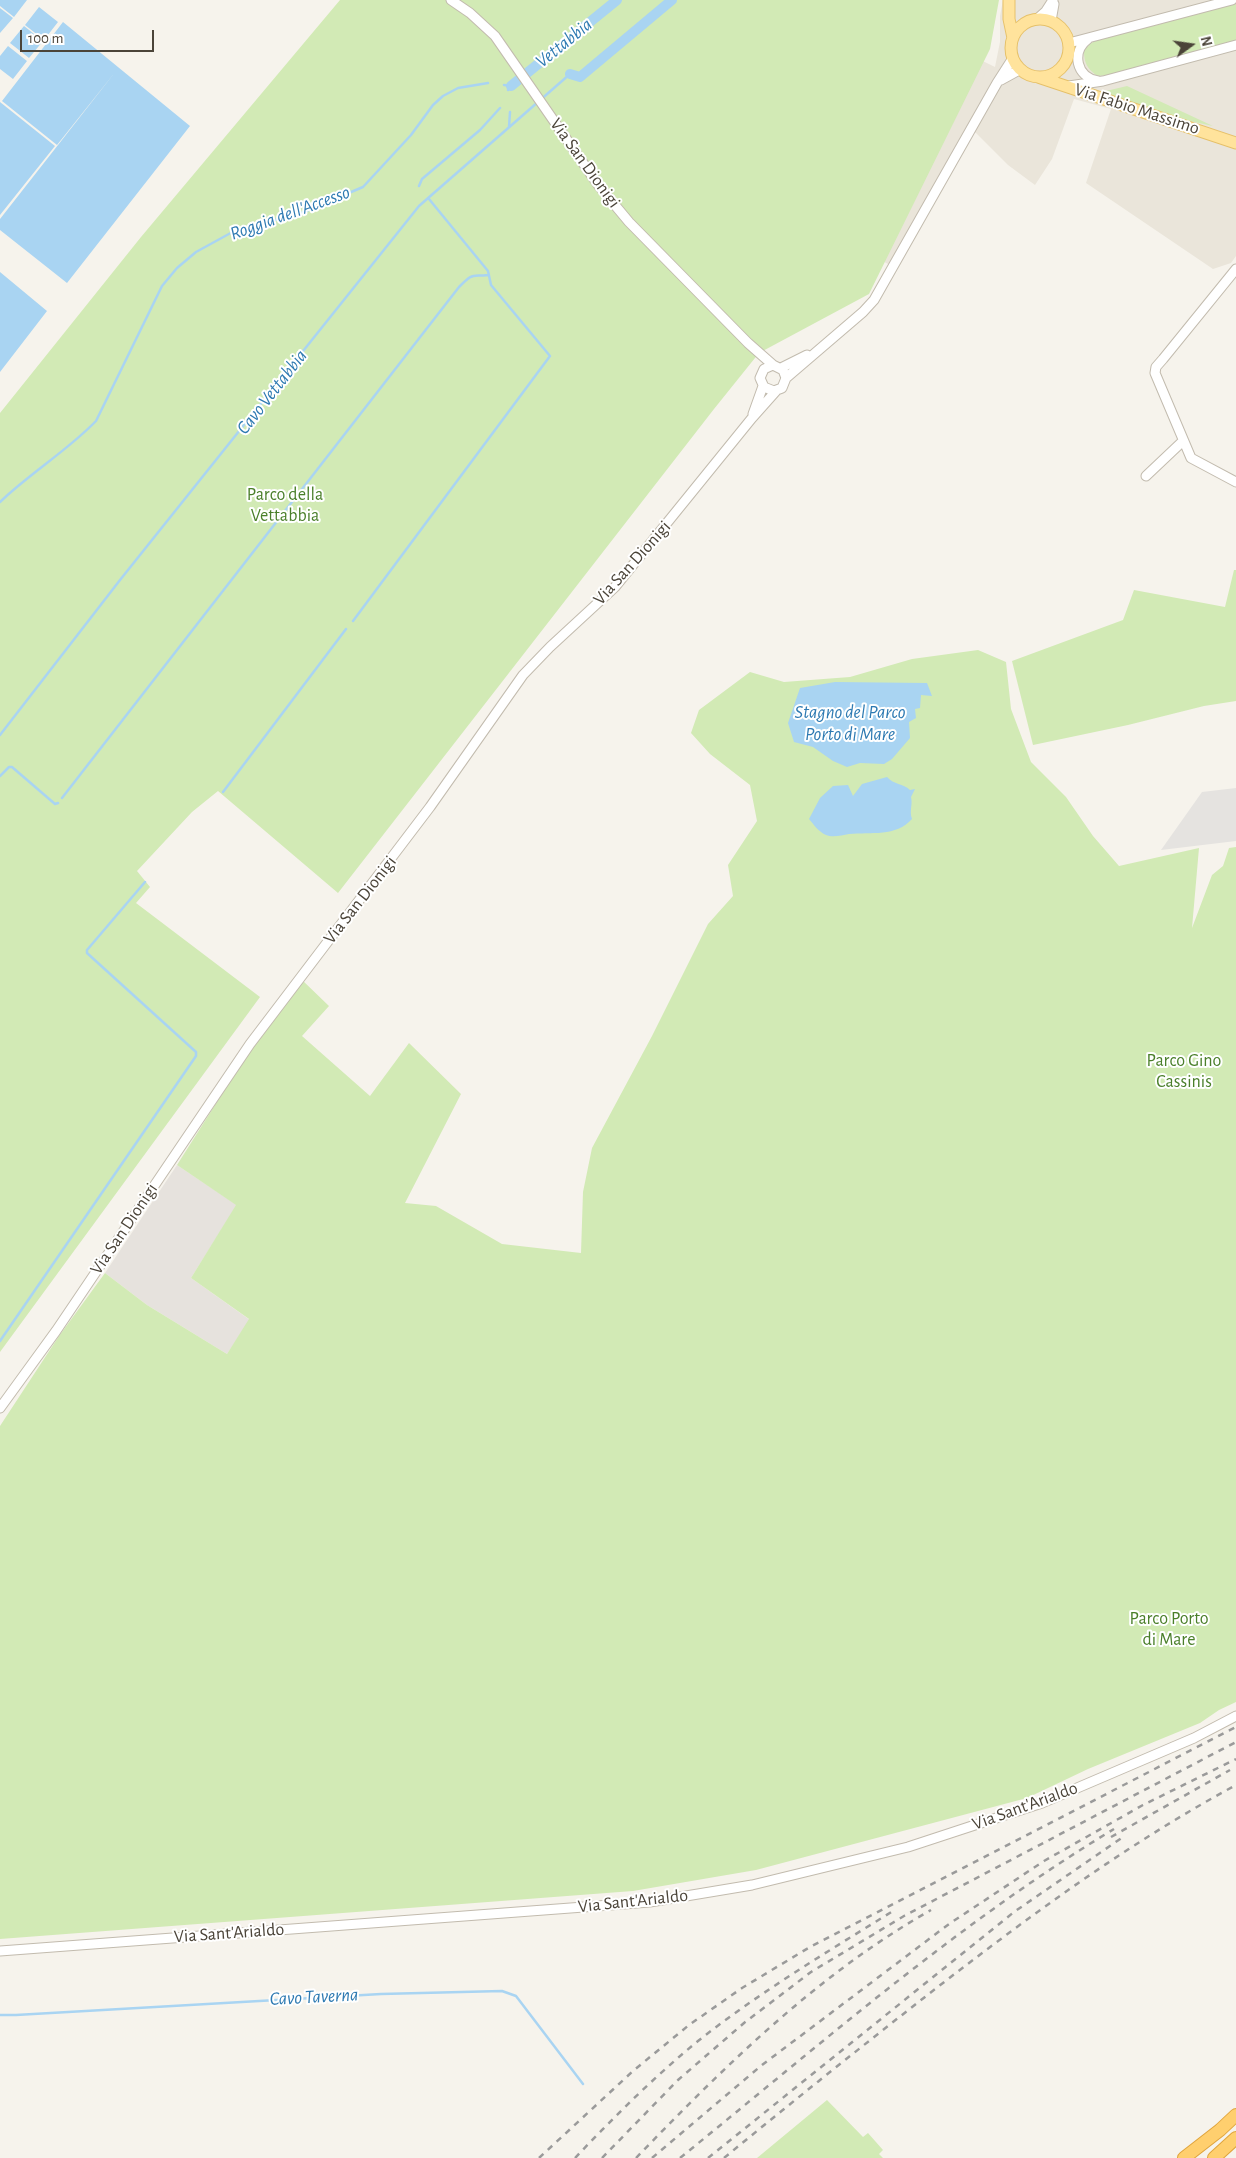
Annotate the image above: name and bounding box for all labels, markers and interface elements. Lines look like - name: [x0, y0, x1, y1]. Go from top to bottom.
- water label: Vettabbia: [531, 13, 597, 73]
- scale bar: [22, 20, 156, 52]
- north arrow: [1166, 20, 1216, 70]
- text: 100 m: [28, 31, 63, 46]
- text: N: [1198, 35, 1214, 48]
- street label: Via Fabio Massimo: [1072, 79, 1202, 139]
- street label: Via San Dionigi: [545, 114, 625, 212]
- water label: Roggia dell'Accesso: [227, 181, 353, 245]
- water label: Cavo Vettabbia: [232, 345, 312, 439]
- park label: Parco della Vettabbia: [247, 484, 323, 526]
- street label: Via San Dionigi: [589, 516, 675, 610]
- water label: Stagno del Parco Porto di Mare: [794, 701, 906, 745]
- street label: Via San Dionigi: [319, 852, 401, 948]
- park label: Parco Gino Cassinis: [1147, 1050, 1221, 1092]
- street label: Via San Dionigi: [85, 1179, 163, 1279]
- park label: Parco Porto di Mare: [1130, 1608, 1208, 1650]
- street label: Via Sant'Arialdo: [969, 1777, 1081, 1835]
- street label: Via Sant'Arialdo: [577, 1884, 689, 1918]
- street label: Via Sant'Arialdo: [173, 1918, 285, 1948]
- water label: Cavo Taverna: [269, 1983, 359, 2011]

